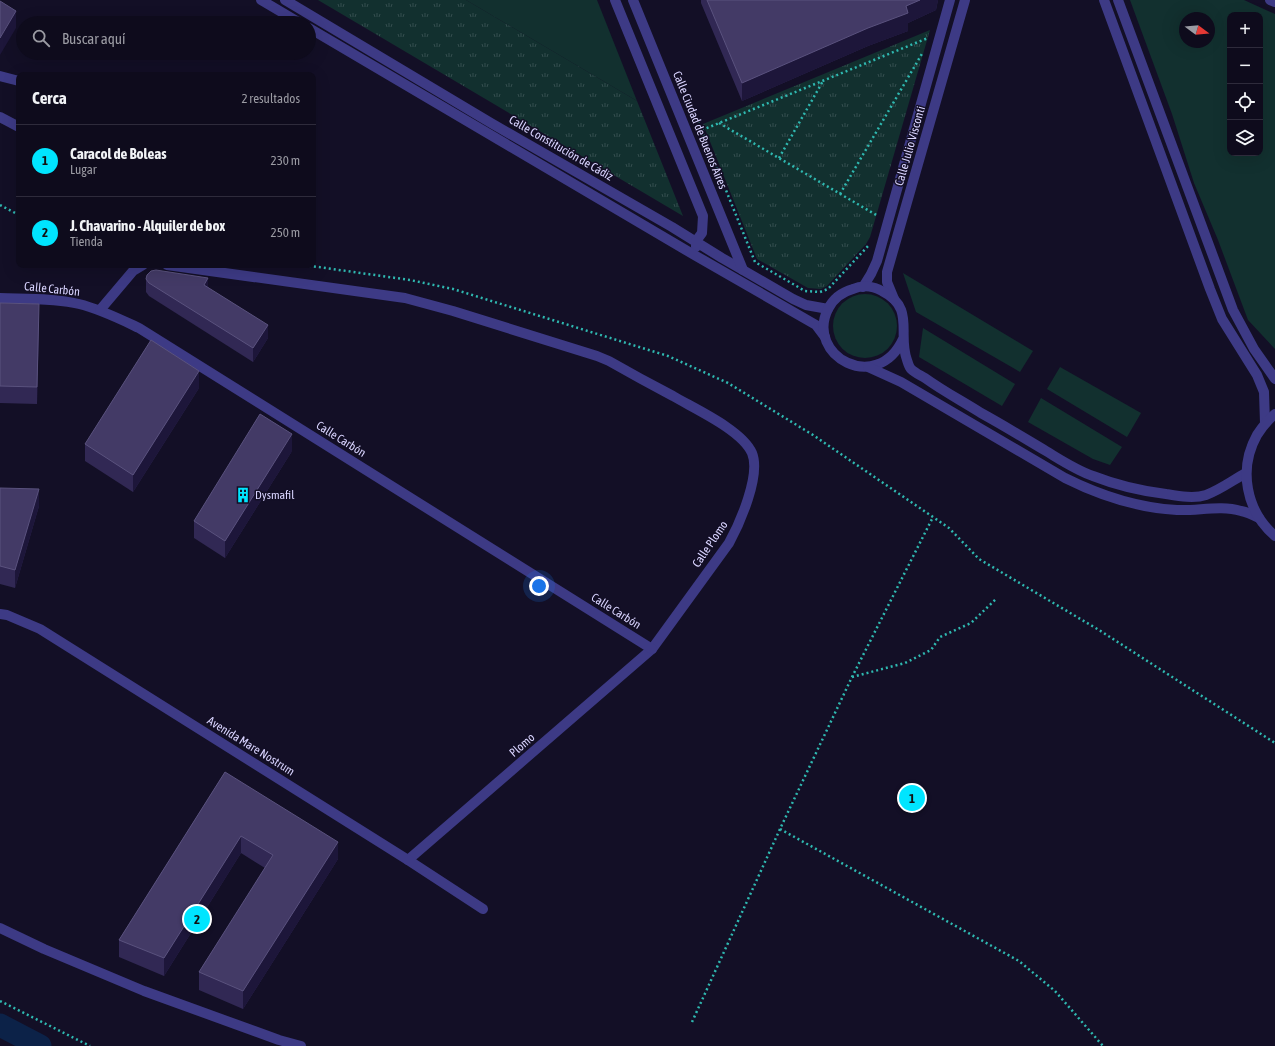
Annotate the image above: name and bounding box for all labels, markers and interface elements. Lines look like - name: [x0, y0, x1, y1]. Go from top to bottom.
- north arrow: [1179, 12, 1215, 48]
- map controls: [1227, 12, 1263, 156]
- button: +: [1227, 12, 1263, 48]
- search box: [16, 16, 316, 60]
- icon: search: [30, 27, 52, 49]
- text: Buscar aquí: [62, 30, 125, 47]
- button: −: [1227, 48, 1263, 84]
- street label: Calle Ciudad de Buenos Aires: [670, 69, 730, 191]
- button: locate: [1227, 84, 1263, 120]
- text: Cerca: [32, 88, 67, 108]
- text: 2 resultados: [241, 91, 300, 106]
- street label: Calle Julio Visconti: [892, 105, 928, 187]
- street label: Calle Constitución de Cádiz: [507, 113, 616, 184]
- button: layers: [1227, 120, 1263, 156]
- text: Caracol de Boleas: [70, 145, 167, 162]
- text: 1: [42, 153, 48, 168]
- text: 230 m: [271, 153, 300, 168]
- text: Lugar: [70, 162, 97, 177]
- text: J. Chavarino - Alquiler de box: [70, 217, 225, 234]
- text: 2: [42, 225, 48, 240]
- text: 250 m: [271, 225, 300, 240]
- text: Tienda: [70, 234, 103, 249]
- street label: Calle Carbón: [23, 279, 81, 299]
- street label: Calle Carbón: [314, 418, 368, 460]
- building icon: Dysmafil: [234, 486, 252, 504]
- place label: Dysmafil: [255, 488, 295, 502]
- street label: Calle Plomo: [689, 518, 731, 570]
- your location: [529, 576, 549, 596]
- street label: Calle Carbón: [589, 590, 643, 632]
- street label: Avenida Mare Nostrum: [205, 713, 297, 779]
- street label: Plomo: [507, 730, 538, 760]
- pin: 1: [899, 783, 925, 813]
- pin: 2: [184, 904, 210, 934]

